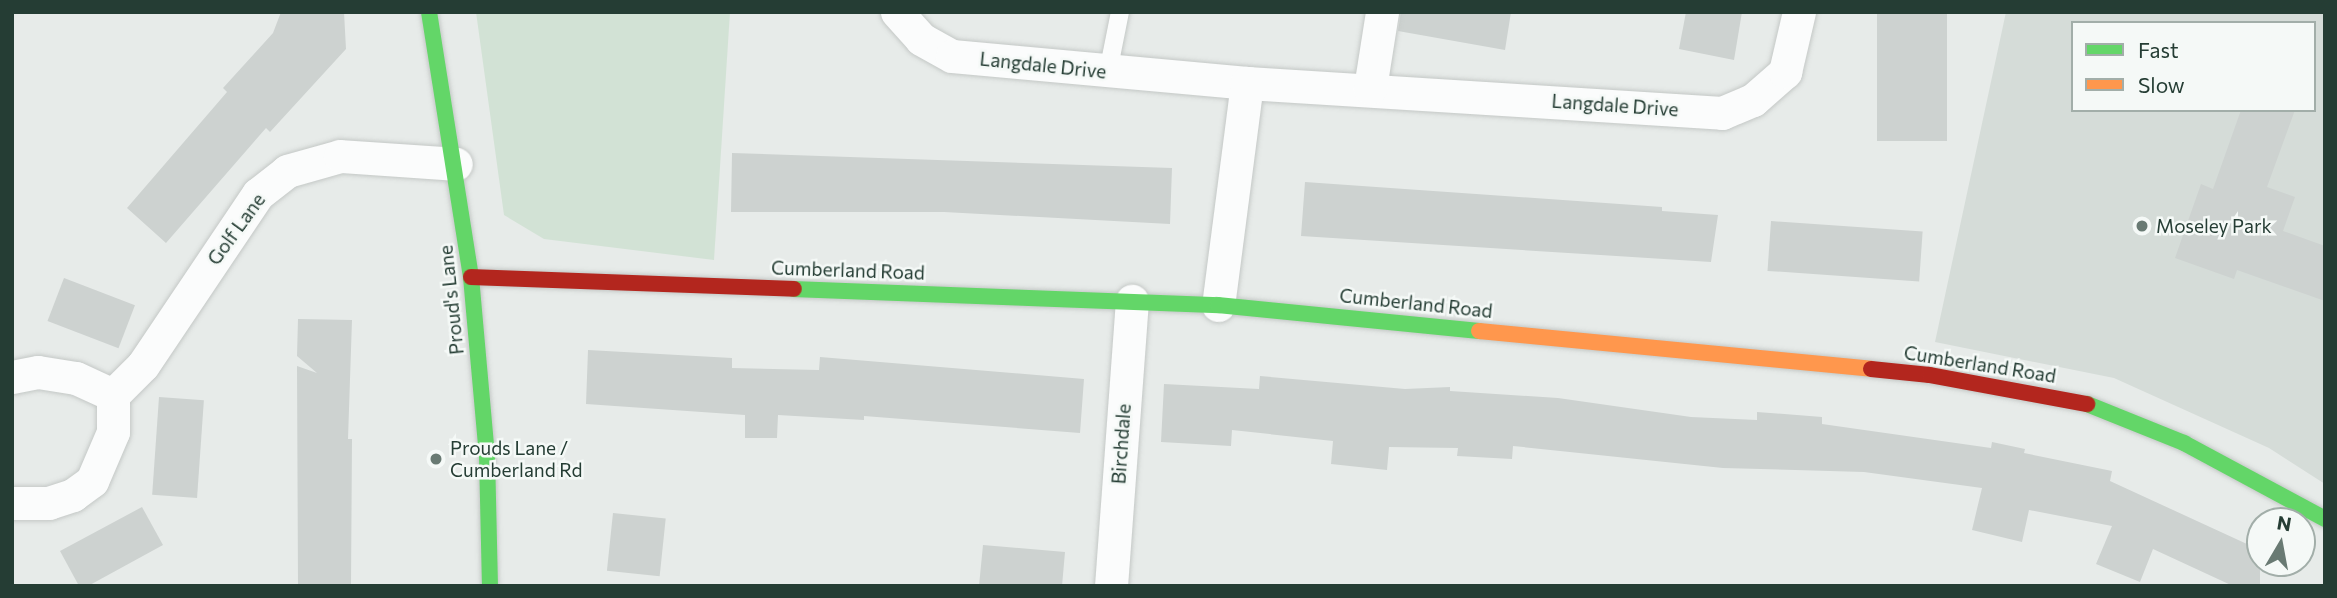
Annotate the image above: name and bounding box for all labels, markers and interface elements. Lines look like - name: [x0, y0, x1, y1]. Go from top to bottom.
- legend: [2071, 21, 2316, 112]
- text: Fast: [2138, 37, 2179, 62]
- street label: Langdale Drive: [979, 47, 1107, 83]
- text: Slow: [2138, 72, 2185, 97]
- street label: Langdale Drive: [1551, 89, 1679, 121]
- street label: Golf Lane: [202, 189, 270, 269]
- place label: Moseley Park: [2156, 215, 2272, 237]
- marker: Moseley Park: [2134, 218, 2150, 234]
- street label: Proud's Lane: [434, 244, 468, 356]
- street label: Cumberland Road: [771, 256, 925, 284]
- street label: Cumberland Road: [1338, 284, 1494, 322]
- street label: Cumberland Road: [1902, 341, 2058, 387]
- street label: Birchdale: [1107, 403, 1135, 485]
- place label: Prouds Lane / Cumberland Rd: [450, 437, 582, 481]
- marker: Prouds Lane / Cumberland Rd: [428, 451, 444, 467]
- north arrow: [2246, 507, 2316, 577]
- text: N: [2275, 510, 2293, 535]

